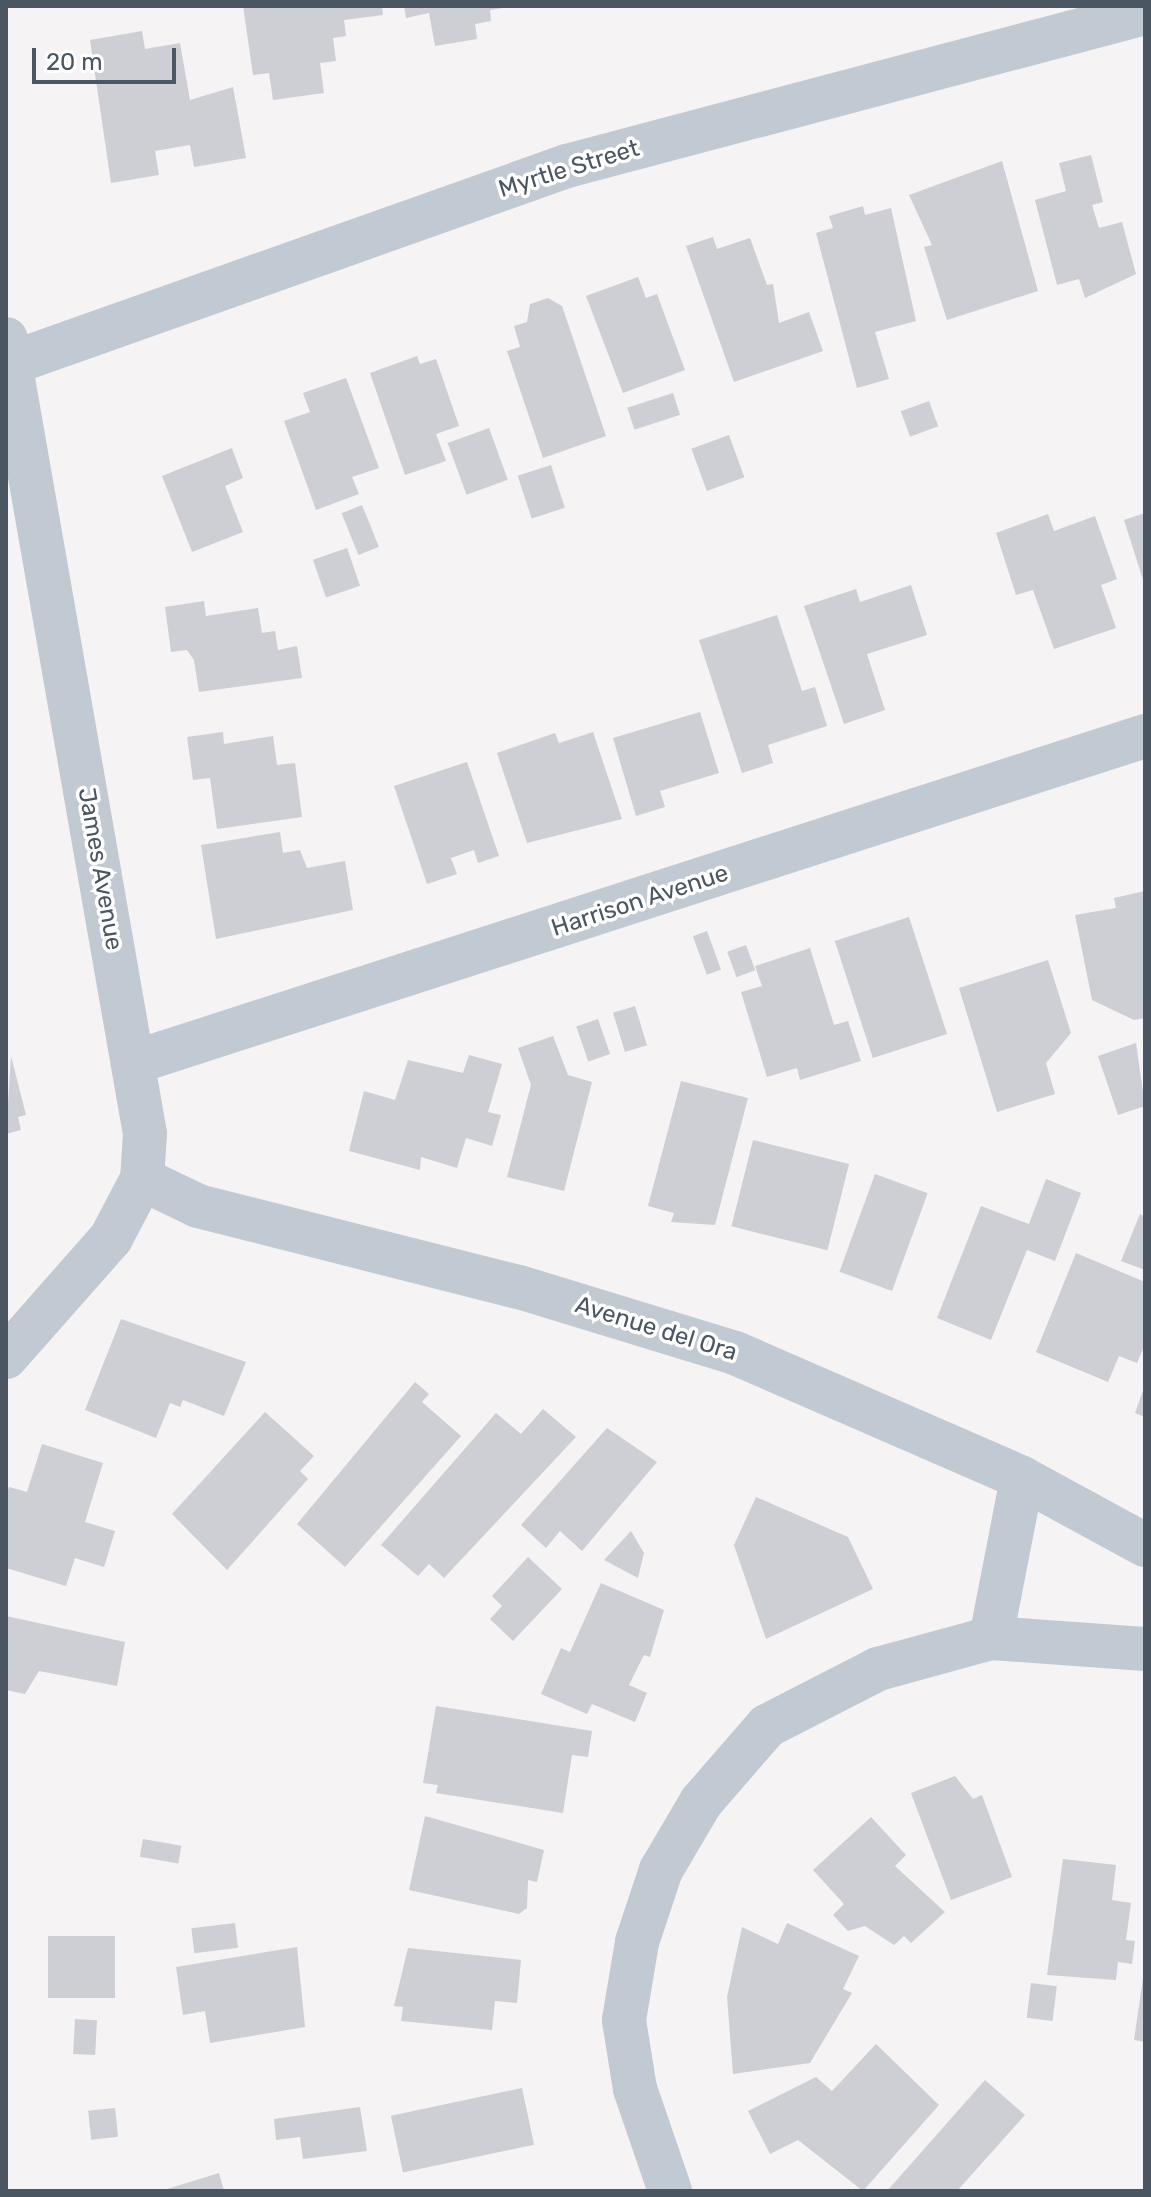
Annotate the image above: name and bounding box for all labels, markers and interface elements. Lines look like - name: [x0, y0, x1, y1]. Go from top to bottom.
- scale bar: [36, 32, 180, 82]
- text: 20 m: [46, 48, 103, 76]
- street label: Myrtle Street: [495, 134, 643, 204]
- street label: James Avenue: [71, 785, 129, 953]
- street label: Harrison Avenue: [548, 859, 732, 943]
- street label: Avenue del Ora: [572, 1291, 740, 1367]

